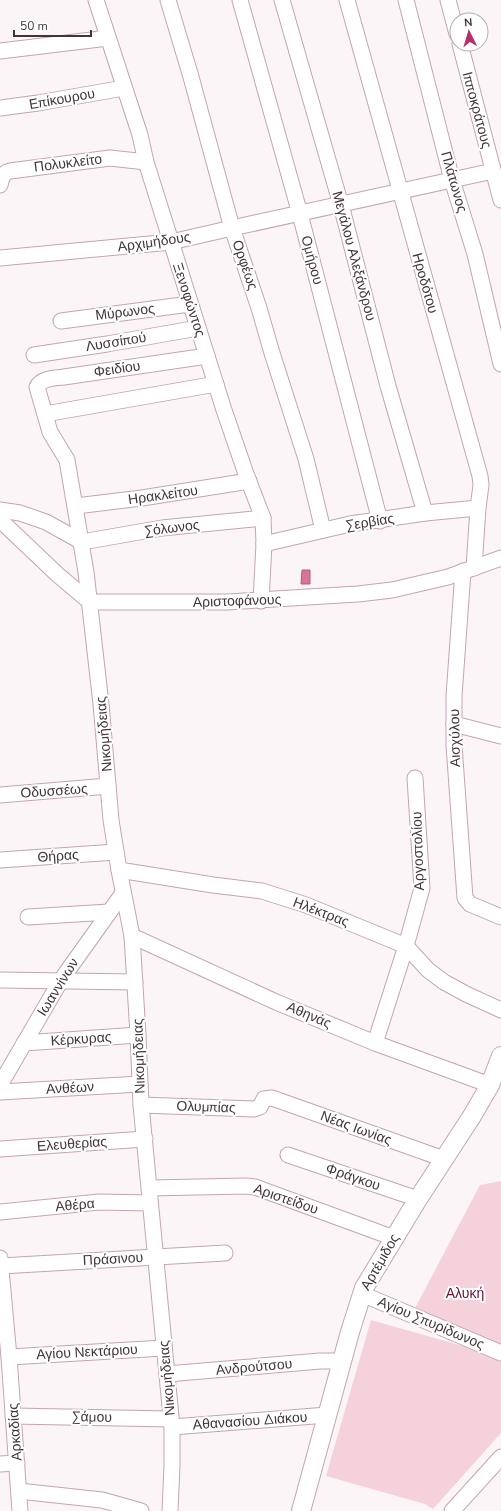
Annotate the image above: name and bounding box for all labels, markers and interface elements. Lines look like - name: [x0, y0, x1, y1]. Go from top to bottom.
- scale bar: [14, 12, 91, 38]
- north arrow: [449, 12, 489, 52]
- text: N: [463, 15, 473, 30]
- text: 50 m: [20, 18, 48, 34]
- street label: Ιπποκράτους: [458, 70, 496, 151]
- street label: Επίκουρου: [28, 84, 96, 114]
- street label: Πολυκλείτο: [33, 149, 103, 177]
- street label: Πλάτωνος: [436, 149, 472, 215]
- street label: Μεγάλου Αλεξάνδρου: [328, 189, 380, 323]
- street label: Αρχιμήδους: [116, 227, 192, 257]
- street label: Ομήρου: [296, 233, 328, 287]
- street label: Ορφέως: [228, 237, 263, 293]
- street label: Ηροδότου: [407, 251, 443, 315]
- street label: Ξενοφώντος: [168, 260, 210, 340]
- street label: Μύρωνος: [94, 299, 156, 325]
- street label: Λυσσίπού: [84, 328, 148, 356]
- street label: Φειδίου: [92, 356, 142, 382]
- street label: Ηρακλείτου: [127, 481, 199, 509]
- street label: Σερβίας: [345, 509, 396, 535]
- street label: Σόλωνος: [143, 515, 201, 541]
- street label: Αριστοφάνους: [192, 590, 282, 612]
- street label: Νικομήδειας: [91, 695, 117, 772]
- street label: Αισχύλου: [445, 709, 465, 767]
- street label: Οδυσσέως: [20, 779, 89, 803]
- street label: Αργοστολίου: [407, 811, 429, 891]
- street label: Θήρας: [37, 845, 80, 867]
- street label: Ηλέκτρας: [290, 893, 352, 931]
- street label: Ιωαννίνων: [33, 954, 83, 1020]
- street label: Αθηνάς: [284, 997, 334, 1033]
- street label: Νικομήδειας: [128, 1018, 150, 1094]
- street label: Κέρκυρας: [50, 1027, 112, 1051]
- street label: Ανθέων: [46, 1077, 94, 1099]
- street label: Ολυμπίας: [176, 1096, 236, 1118]
- street label: Νέας Ιωνίας: [318, 1106, 395, 1150]
- street label: Ελευθερίας: [36, 1132, 108, 1156]
- street label: Φράγκου: [323, 1159, 383, 1195]
- street label: Αριστείδου: [251, 1179, 321, 1219]
- street label: Αθέρα: [55, 1194, 95, 1216]
- street label: Αρτέμιδος: [356, 1230, 404, 1294]
- street label: Πράσινου: [82, 1248, 144, 1270]
- park label: Αλυκή: [446, 1284, 484, 1303]
- street label: Αγίου Σπυρίδωνος: [375, 1292, 487, 1354]
- street label: Νικομήδειας: [154, 1339, 180, 1416]
- street label: Αγίου Νεκτάριου: [36, 1340, 138, 1364]
- street label: Ανδρούτσου: [215, 1354, 293, 1380]
- street label: Αρκαδίας: [3, 1402, 26, 1462]
- street label: Σάμου: [72, 1407, 112, 1427]
- street label: Αθανασίου Διάκου: [192, 1408, 308, 1434]

